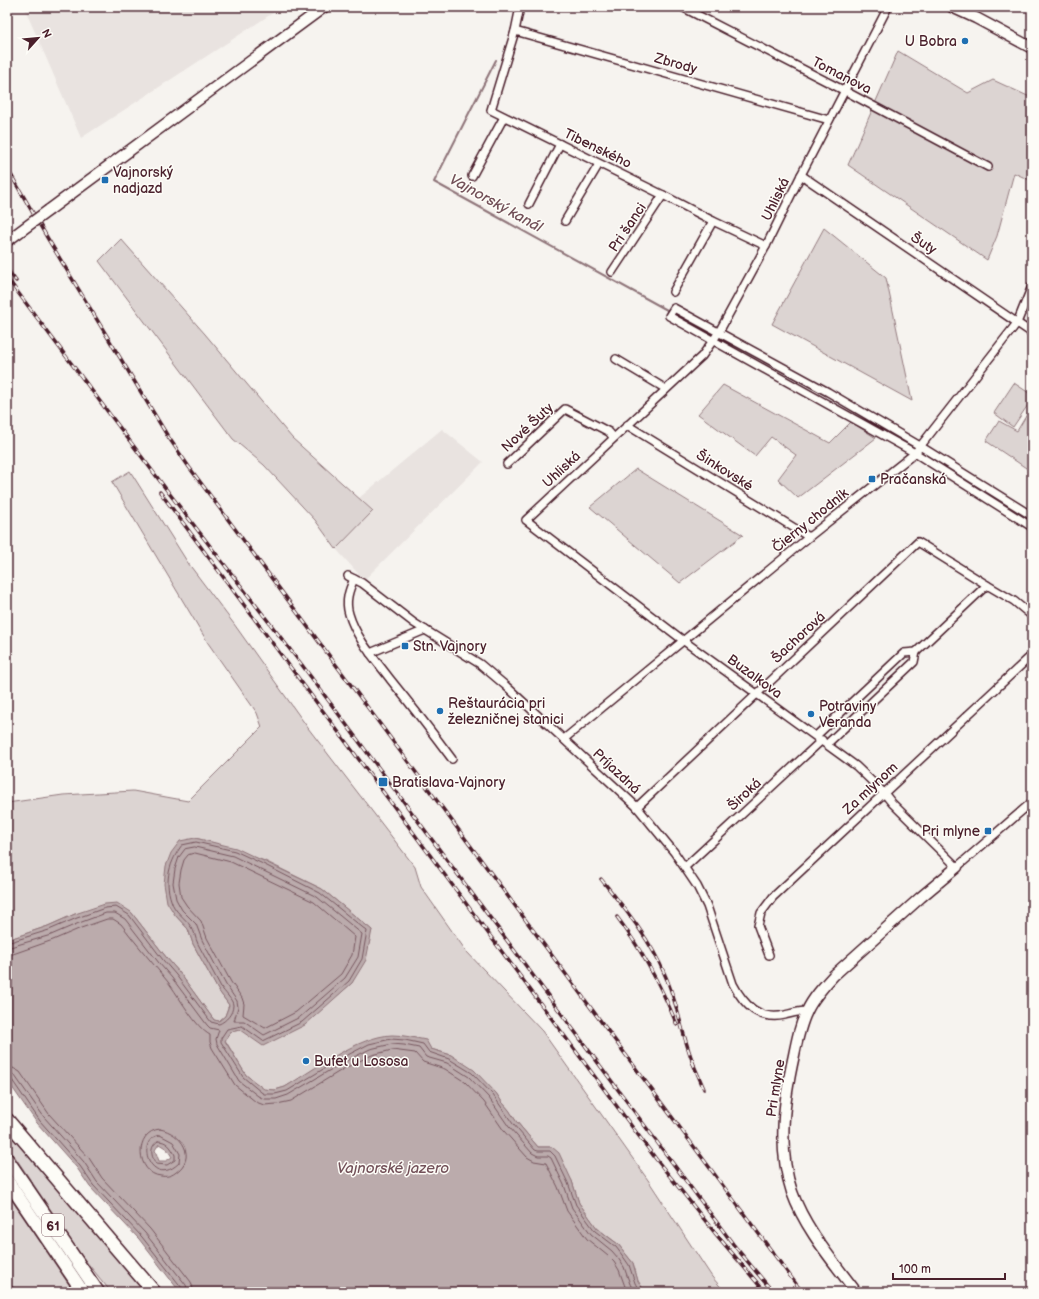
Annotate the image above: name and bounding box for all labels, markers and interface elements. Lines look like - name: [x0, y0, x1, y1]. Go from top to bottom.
- north arrow: [18, 18, 58, 58]
- text: N: [39, 27, 54, 40]
- place label: U Bobra: [905, 33, 957, 50]
- marker: U Bobra: [960, 36, 970, 46]
- street label: Zbrody: [652, 49, 700, 78]
- street label: Tomanova: [809, 53, 875, 98]
- street label: Tibenského: [561, 125, 634, 172]
- place label: Vajnorský nadjazd: [113, 164, 174, 197]
- water label: Vajnorský kanál: [446, 170, 546, 237]
- marker: Vajnorský nadjazd: [100, 175, 110, 185]
- street label: Uhliská: [758, 175, 793, 224]
- street label: Pri šanci: [605, 200, 650, 255]
- street label: Šuty: [907, 228, 941, 259]
- street label: Nové Šuty: [497, 398, 557, 456]
- street label: Šinkovské: [693, 445, 757, 495]
- street label: Uhliská: [539, 447, 584, 491]
- place label: Pračanská: [880, 471, 946, 488]
- marker: Pračanská: [867, 474, 877, 484]
- street label: Čierny chodník: [768, 484, 852, 556]
- street label: Šachorová: [767, 607, 829, 667]
- place label: Stn. Vajnory: [413, 638, 487, 655]
- marker: Stn. Vajnory: [400, 641, 410, 651]
- street label: Buzalkova: [724, 651, 786, 702]
- place label: Reštaurácia pri železničnej stanici: [447, 695, 564, 728]
- place label: Potraviny Veranda: [819, 698, 877, 731]
- marker: Reštaurácia pri železničnej stanici: [435, 706, 445, 716]
- marker: Potraviny Veranda: [806, 709, 816, 719]
- street label: Príjazdná: [589, 745, 644, 798]
- street label: Za mlynom: [839, 759, 901, 819]
- place label: Bratislava-Vajnory: [392, 774, 506, 791]
- street label: Široká: [723, 774, 765, 814]
- marker: Bratislava-Vajnory: [377, 776, 389, 788]
- place label: Pri mlyne: [922, 823, 980, 840]
- marker: Pri mlyne: [983, 826, 993, 836]
- place label: Bufet u Lososa: [314, 1053, 409, 1070]
- marker: Bufet u Lososa: [301, 1056, 311, 1066]
- street label: Pri mlyne: [763, 1058, 788, 1118]
- water label: Vajnorské jazero: [337, 1159, 449, 1178]
- road number: 61: [42, 1214, 64, 1236]
- scale bar: [893, 1255, 1005, 1281]
- text: 100 m: [899, 1262, 931, 1277]

